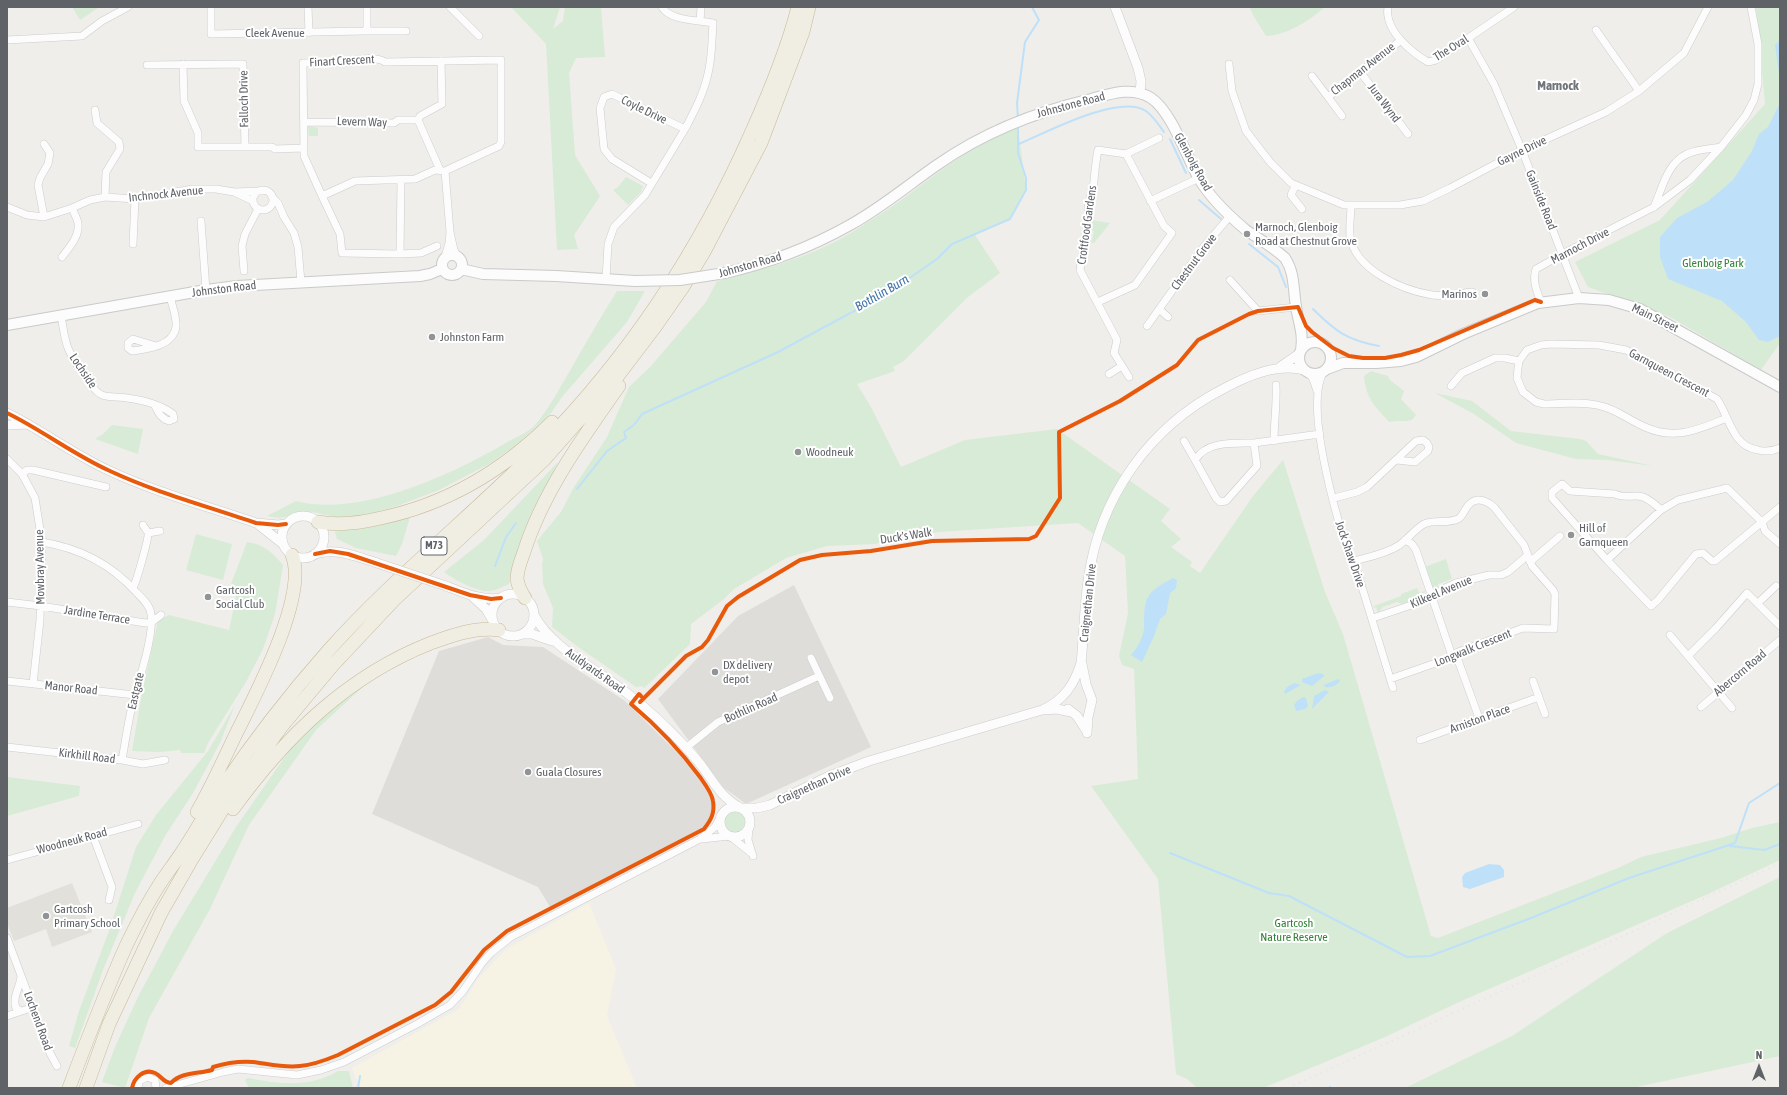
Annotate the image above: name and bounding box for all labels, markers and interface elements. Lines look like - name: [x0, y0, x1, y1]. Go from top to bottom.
- street label: Cleek Avenue: [245, 26, 305, 40]
- street label: The Oval: [1431, 32, 1471, 64]
- street label: Chapman Avenue: [1328, 40, 1398, 98]
- street label: Finart Crescent: [309, 52, 375, 70]
- street label: Falloch Drive: [236, 70, 252, 128]
- district label: Marnock: [1537, 78, 1579, 94]
- street label: Jura Wynd: [1365, 81, 1403, 125]
- street label: Johnstone Road: [1035, 89, 1107, 121]
- street label: Coyle Drive: [619, 93, 669, 127]
- street label: Levern Way: [337, 114, 387, 130]
- street label: Glenboig Road: [1171, 130, 1215, 194]
- street label: Gayne Drive: [1495, 133, 1549, 169]
- street label: Gainside Road: [1522, 168, 1560, 232]
- street label: Inchnock Avenue: [128, 183, 204, 205]
- street label: Croftfood Gardens: [1074, 184, 1100, 266]
- place label: Marnoch, Glenboig Road at Chestnut Grove: [1255, 220, 1357, 248]
- street label: Marnoch Drive: [1548, 225, 1612, 267]
- marker: Marnoch, Glenboig Road at Chestnut Grove: [1242, 229, 1252, 239]
- street label: Chestnut Grove: [1168, 231, 1220, 293]
- street label: Johnston Road: [717, 249, 783, 281]
- park label: Glenboig Park: [1682, 256, 1744, 270]
- water label: Bothlin Burn: [852, 271, 912, 315]
- street label: Johnston Road: [191, 278, 257, 300]
- place label: Marinos: [1441, 287, 1477, 301]
- marker: Marinos: [1480, 289, 1490, 299]
- street label: Main Street: [1629, 301, 1681, 335]
- place label: Johnston Farm: [440, 330, 504, 344]
- marker: Johnston Farm: [427, 332, 437, 342]
- street label: Garnqueen Crescent: [1626, 346, 1712, 400]
- street label: Lochside: [66, 351, 100, 391]
- place label: Woodneuk: [806, 445, 854, 459]
- marker: Woodneuk: [793, 447, 803, 457]
- street label: Jock Shaw Drive: [1332, 519, 1368, 589]
- place label: Hill of Garnqueen: [1579, 521, 1628, 549]
- street label: Duck's Walk: [879, 525, 933, 547]
- street label: Mowbray Avenue: [32, 529, 48, 605]
- marker: Hill of Garnqueen: [1566, 530, 1576, 540]
- road number: M73: [421, 537, 447, 555]
- street label: Craignethan Drive: [1077, 563, 1099, 643]
- street label: Kilkeel Avenue: [1408, 573, 1474, 611]
- place label: Gartcosh Social Club: [216, 583, 264, 611]
- marker: Gartcosh Social Club: [203, 592, 213, 602]
- street label: Jardine Terrace: [63, 603, 131, 627]
- street label: Longwalk Crescent: [1432, 626, 1514, 670]
- street label: Auldyards Road: [563, 645, 627, 697]
- street label: Abercorn Road: [1711, 647, 1769, 699]
- place label: DX delivery depot: [723, 658, 772, 686]
- marker: DX delivery depot: [710, 667, 720, 677]
- street label: Eastgate: [125, 671, 147, 711]
- street label: Manor Road: [44, 678, 98, 698]
- street label: Bothlin Road: [722, 690, 780, 726]
- street label: Arniston Place: [1448, 701, 1512, 737]
- street label: Kirkhill Road: [58, 745, 116, 767]
- street label: Craignethan Drive: [775, 762, 853, 808]
- place label: Guala Closures: [536, 765, 601, 779]
- marker: Guala Closures: [523, 767, 533, 777]
- street label: Woodneuk Road: [35, 825, 109, 857]
- place label: Gartcosh Primary School: [54, 902, 120, 930]
- marker: Gartcosh Primary School: [41, 911, 51, 921]
- park label: Gartcosh Nature Reserve: [1260, 916, 1328, 944]
- street label: Lochend Road: [21, 989, 55, 1053]
- north arrow: [1739, 1047, 1779, 1087]
- text: N: [1756, 1049, 1762, 1061]

